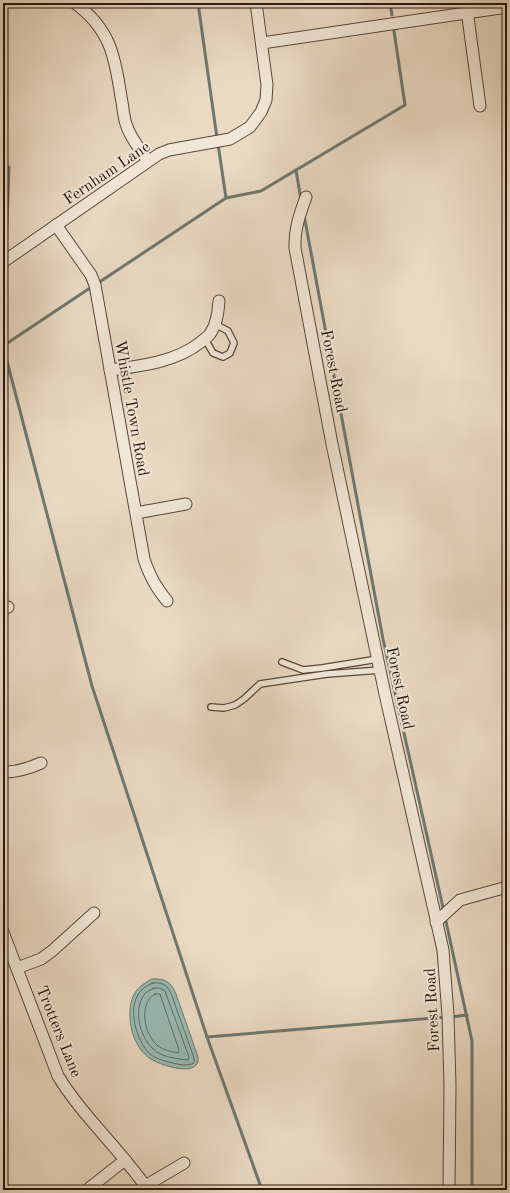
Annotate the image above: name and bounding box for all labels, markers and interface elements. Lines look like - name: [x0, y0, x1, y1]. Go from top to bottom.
- street label: Fernham Lane: [61, 139, 153, 208]
- street label: Forest Road: [317, 329, 349, 414]
- street label: Whistle Town Road: [111, 339, 151, 478]
- street label: Forest Road: [382, 646, 416, 731]
- street label: Forest Road: [423, 967, 443, 1052]
- street label: Trotters Lane: [33, 984, 84, 1080]

